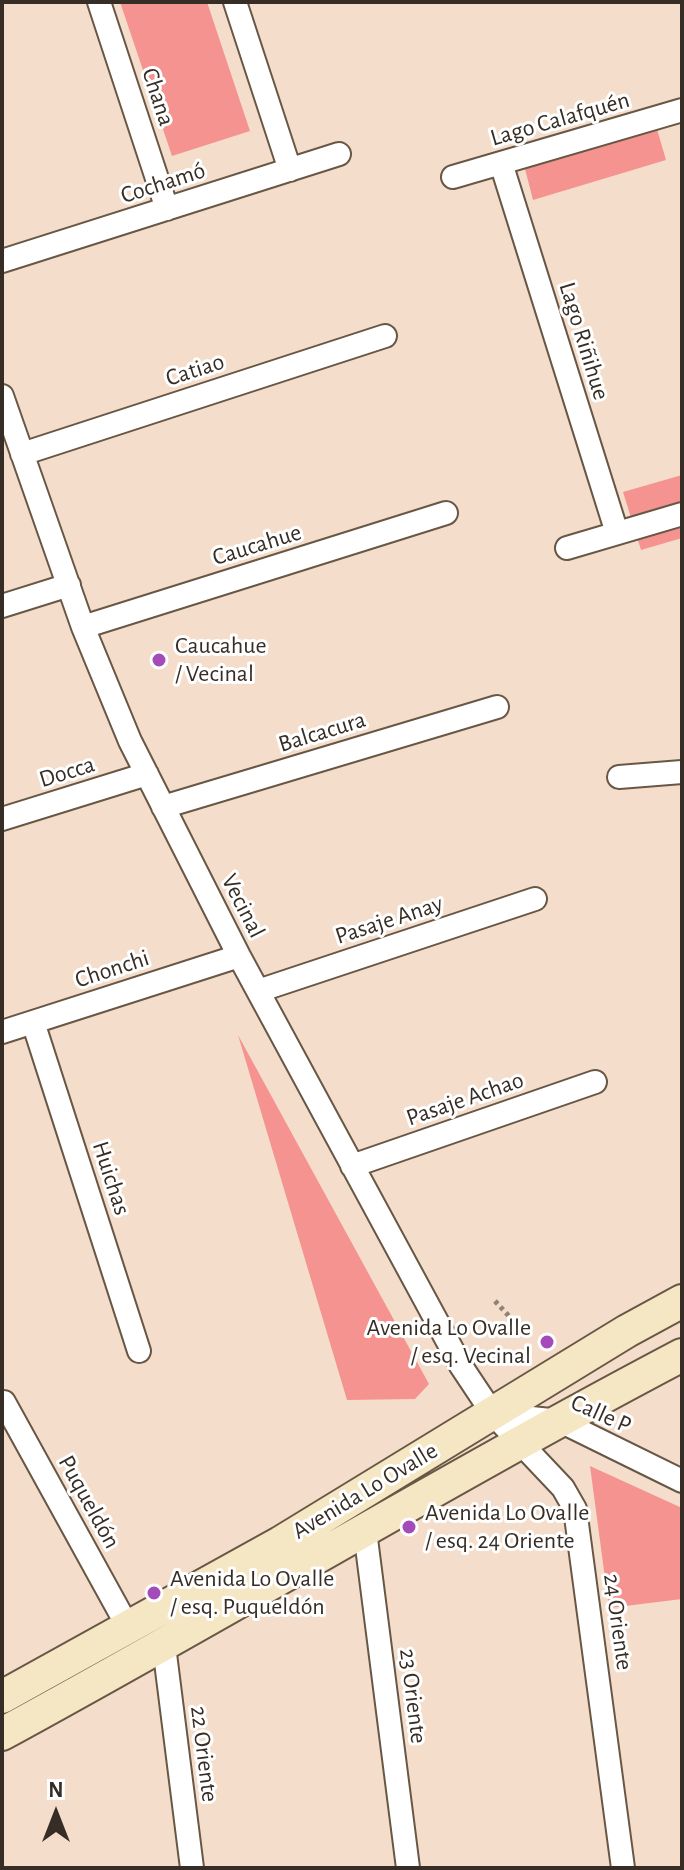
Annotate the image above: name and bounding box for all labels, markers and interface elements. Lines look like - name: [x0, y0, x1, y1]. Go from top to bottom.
- street label: Chana: [135, 64, 181, 130]
- street label: Lago Calafquén: [487, 85, 633, 153]
- street label: Cochamó: [117, 156, 209, 210]
- street label: Lago Riñihue: [552, 279, 616, 403]
- street label: Catiao: [162, 347, 228, 393]
- street label: Caucahue: [209, 518, 305, 572]
- place label: Caucahue / Vecinal: [175, 632, 267, 688]
- marker: Caucahue / Vecinal: [150, 651, 168, 669]
- street label: Balcacura: [275, 705, 369, 759]
- street label: Docca: [36, 750, 98, 794]
- street label: Vecinal: [215, 869, 271, 943]
- street label: Pasaje Anay: [332, 889, 446, 951]
- street label: Chonchi: [71, 943, 153, 995]
- street label: Pasaje Achao: [402, 1065, 528, 1133]
- street label: Huichas: [86, 1137, 136, 1219]
- place label: Avenida Lo Ovalle / esq. Vecinal: [367, 1314, 531, 1370]
- marker: Avenida Lo Ovalle / esq. Vecinal: [538, 1333, 556, 1351]
- street label: Calle P: [566, 1388, 636, 1440]
- street label: Avenida Lo Ovalle: [287, 1436, 443, 1546]
- street label: Puqueldón: [52, 1450, 126, 1554]
- place label: Avenida Lo Ovalle / esq. 24 Oriente: [425, 1499, 589, 1555]
- marker: Avenida Lo Ovalle / esq. 24 Oriente: [400, 1518, 418, 1536]
- place label: Avenida Lo Ovalle / esq. Puqueldón: [170, 1565, 334, 1621]
- street label: 24 Oriente: [597, 1572, 639, 1672]
- marker: Avenida Lo Ovalle / esq. Puqueldón: [145, 1584, 163, 1602]
- street label: 23 Oriente: [393, 1647, 433, 1745]
- street label: 22 Oriente: [184, 1704, 224, 1804]
- north arrow: [16, 1774, 96, 1854]
- text: N: [48, 1779, 64, 1801]

